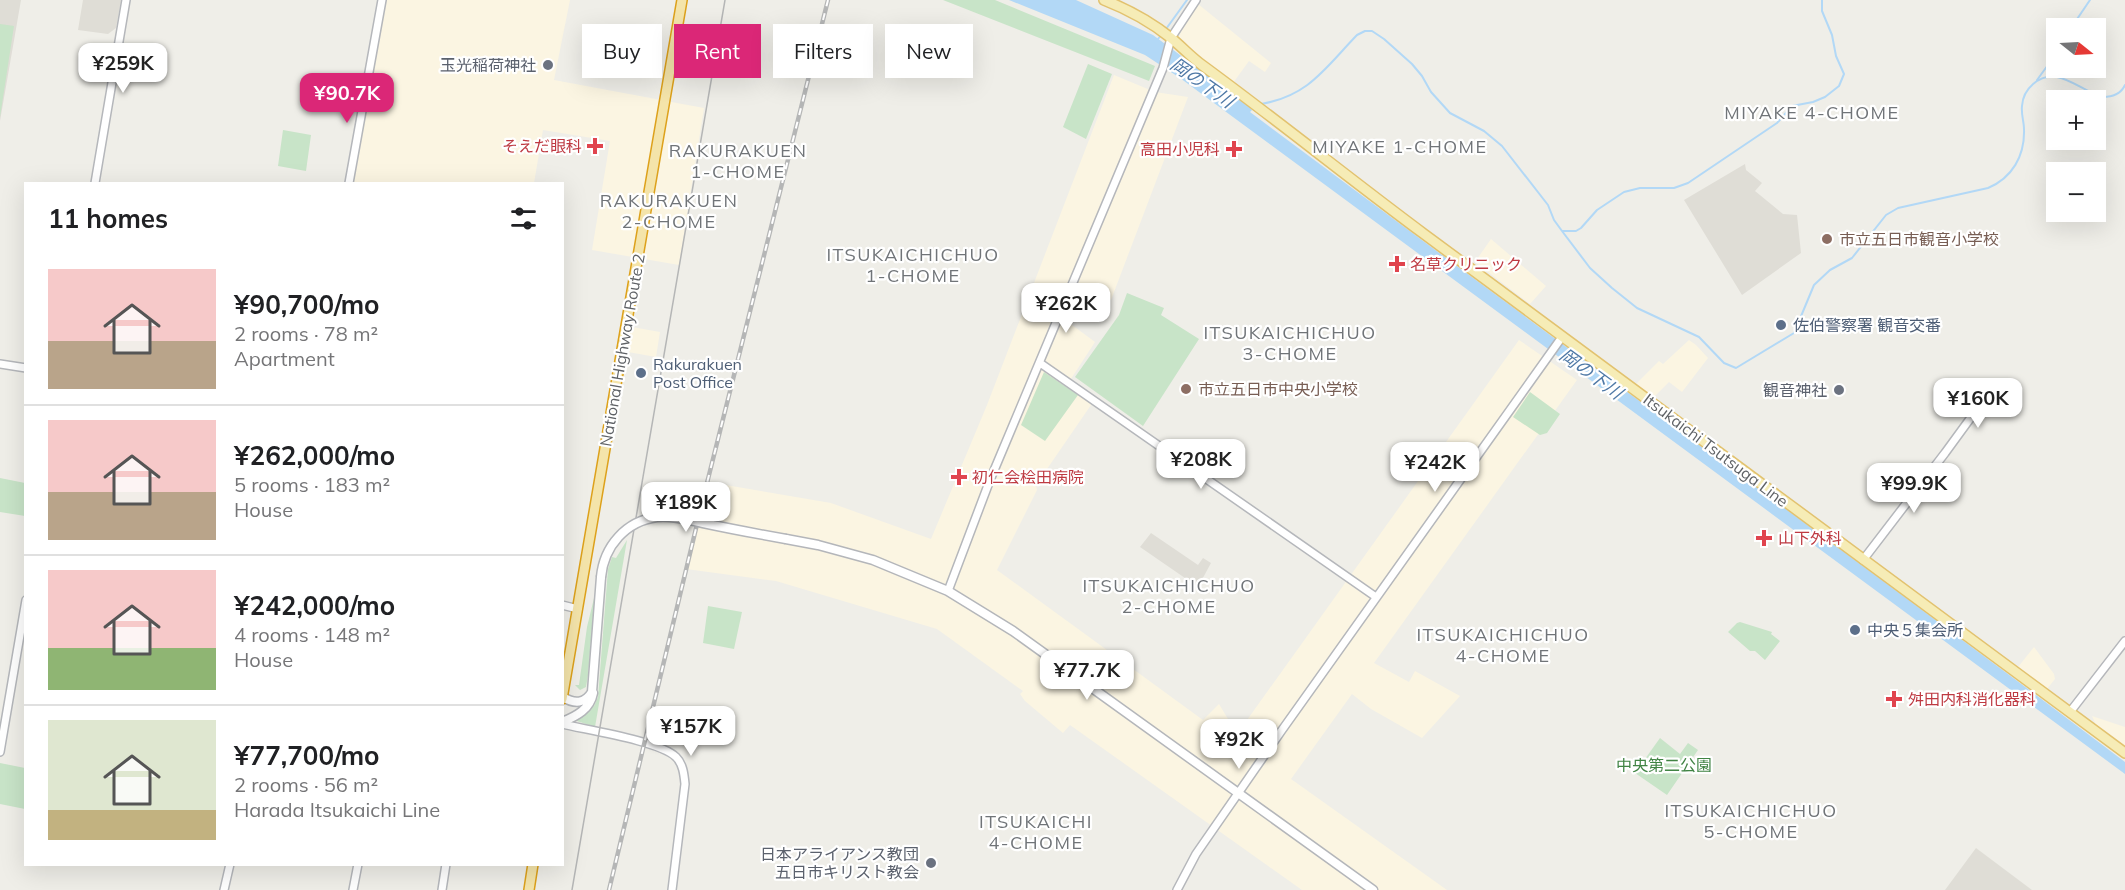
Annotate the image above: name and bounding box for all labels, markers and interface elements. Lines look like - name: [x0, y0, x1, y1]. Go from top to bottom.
- north arrow: [2046, 18, 2106, 78]
- map controls: [2046, 18, 2106, 222]
- chip: Buy: [582, 24, 662, 78]
- chip: Rent: [674, 24, 761, 78]
- chip: Filters: [773, 24, 873, 78]
- chip: New: [885, 24, 973, 78]
- pin: ¥259K: [81, 43, 165, 94]
- text: ¥259K: [92, 50, 154, 75]
- water label: 岡の下川: [1166, 53, 1240, 114]
- place label: 玉光稲荷神社: [440, 55, 536, 75]
- marker: 玉光稲荷神社: [541, 58, 555, 72]
- pin: ¥90.7K: [298, 73, 396, 124]
- text: ¥90.7K: [314, 80, 380, 105]
- button: +: [2046, 90, 2106, 150]
- district label: MIYAKE 4-CHOME: [1724, 101, 1900, 124]
- district label: MIYAKE 1-CHOME: [1312, 135, 1488, 158]
- place label: そえだ眼科: [502, 136, 582, 156]
- marker: そえだ眼科: [586, 137, 604, 155]
- district label: RAKURAKUEN 1-CHOME: [669, 139, 807, 183]
- place label: 高田小児科: [1140, 139, 1220, 159]
- marker: 高田小児科: [1225, 140, 1243, 158]
- button: −: [2046, 162, 2106, 222]
- district label: RAKURAKUEN 2-CHOME: [600, 189, 738, 233]
- text: 11 homes: [48, 202, 168, 235]
- icon: filters: [507, 202, 540, 235]
- place label: 市立五日市観音小学校: [1839, 229, 1999, 249]
- marker: 市立五日市観音小学校: [1820, 232, 1834, 246]
- district label: ITSUKAICHICHUO 1-CHOME: [826, 243, 1000, 287]
- street label: National Highway Route 2: [595, 252, 649, 448]
- place label: 名草クリニック: [1410, 254, 1522, 274]
- marker: 名草クリニック: [1388, 255, 1406, 273]
- pin: ¥262K: [1024, 283, 1108, 334]
- text: ¥90,700/mo: [234, 288, 379, 321]
- text: ¥262K: [1035, 290, 1097, 315]
- icon: home: [96, 293, 168, 365]
- place label: 佐伯警察署 観音交番: [1793, 315, 1941, 335]
- marker: 佐伯警察署 観音交番: [1774, 318, 1788, 332]
- text: 2 rooms · 78 m²: [234, 321, 378, 346]
- district label: ITSUKAICHICHUO 3-CHOME: [1203, 321, 1377, 365]
- water label: 岡の下川: [1555, 343, 1629, 405]
- text: Apartment: [234, 346, 335, 371]
- place label: Rakurakuen Post Office: [653, 354, 742, 392]
- marker: Rakurakuen Post Office: [634, 366, 648, 380]
- pin: ¥160K: [1936, 378, 2020, 429]
- place label: 市立五日市中央小学校: [1198, 379, 1358, 399]
- place label: 観音神社: [1763, 380, 1827, 400]
- marker: 市立五日市中央小学校: [1179, 382, 1193, 396]
- marker: 観音神社: [1832, 383, 1846, 397]
- text: ¥160K: [1947, 385, 2009, 410]
- street label: Itsukaichi Tsutsuga Line: [1640, 389, 1792, 511]
- text: ¥262,000/mo: [234, 439, 395, 472]
- pin: ¥208K: [1159, 439, 1243, 490]
- pin: ¥242K: [1393, 442, 1477, 493]
- icon: home: [96, 444, 168, 516]
- text: ¥208K: [1170, 446, 1232, 471]
- text: ¥242K: [1404, 449, 1466, 474]
- pin: ¥99.9K: [1865, 463, 1963, 514]
- place label: 初仁会桧田病院: [972, 467, 1084, 487]
- marker: 初仁会桧田病院: [950, 468, 968, 486]
- text: ¥99.9K: [1881, 470, 1947, 495]
- text: 5 rooms · 183 m²: [234, 472, 390, 497]
- pin: ¥189K: [644, 482, 728, 533]
- text: ¥189K: [655, 489, 717, 514]
- text: House: [234, 497, 293, 522]
- place label: 山下外科: [1778, 528, 1842, 548]
- marker: 山下外科: [1755, 529, 1773, 547]
- district label: ITSUKAICHICHUO 2-CHOME: [1082, 574, 1256, 618]
- text: ¥242,000/mo: [234, 589, 395, 622]
- icon: home: [96, 594, 168, 666]
- place label: 中央５集会所: [1867, 620, 1963, 640]
- text: 4 rooms · 148 m²: [234, 622, 390, 647]
- district label: ITSUKAICHICHUO 4-CHOME: [1416, 623, 1590, 667]
- marker: 中央５集会所: [1848, 623, 1862, 637]
- text: House: [234, 647, 293, 672]
- pin: ¥77.7K: [1038, 650, 1136, 701]
- text: ¥77.7K: [1054, 657, 1120, 682]
- place label: 舛田内科消化器科: [1908, 689, 2036, 709]
- marker: 舛田内科消化器科: [1885, 690, 1903, 708]
- pin: ¥157K: [649, 706, 733, 757]
- text: ¥157K: [660, 713, 722, 738]
- pin: ¥92K: [1203, 719, 1275, 770]
- text: ¥92K: [1214, 726, 1264, 751]
- text: ¥77,700/mo: [234, 739, 379, 772]
- icon: home: [96, 744, 168, 816]
- park label: 中央第二公園: [1616, 755, 1712, 775]
- text: 2 rooms · 56 m²: [234, 772, 378, 797]
- text: Harada Itsukaichi Line: [234, 797, 440, 822]
- district label: ITSUKAICHICHUO 5-CHOME: [1664, 799, 1838, 843]
- district label: ITSUKAICHI 4-CHOME: [979, 810, 1093, 854]
- place label: 日本アライアンス教団 五日市キリスト教会: [760, 844, 919, 882]
- marker: 日本アライアンス教団 五日市キリスト教会: [924, 856, 938, 870]

